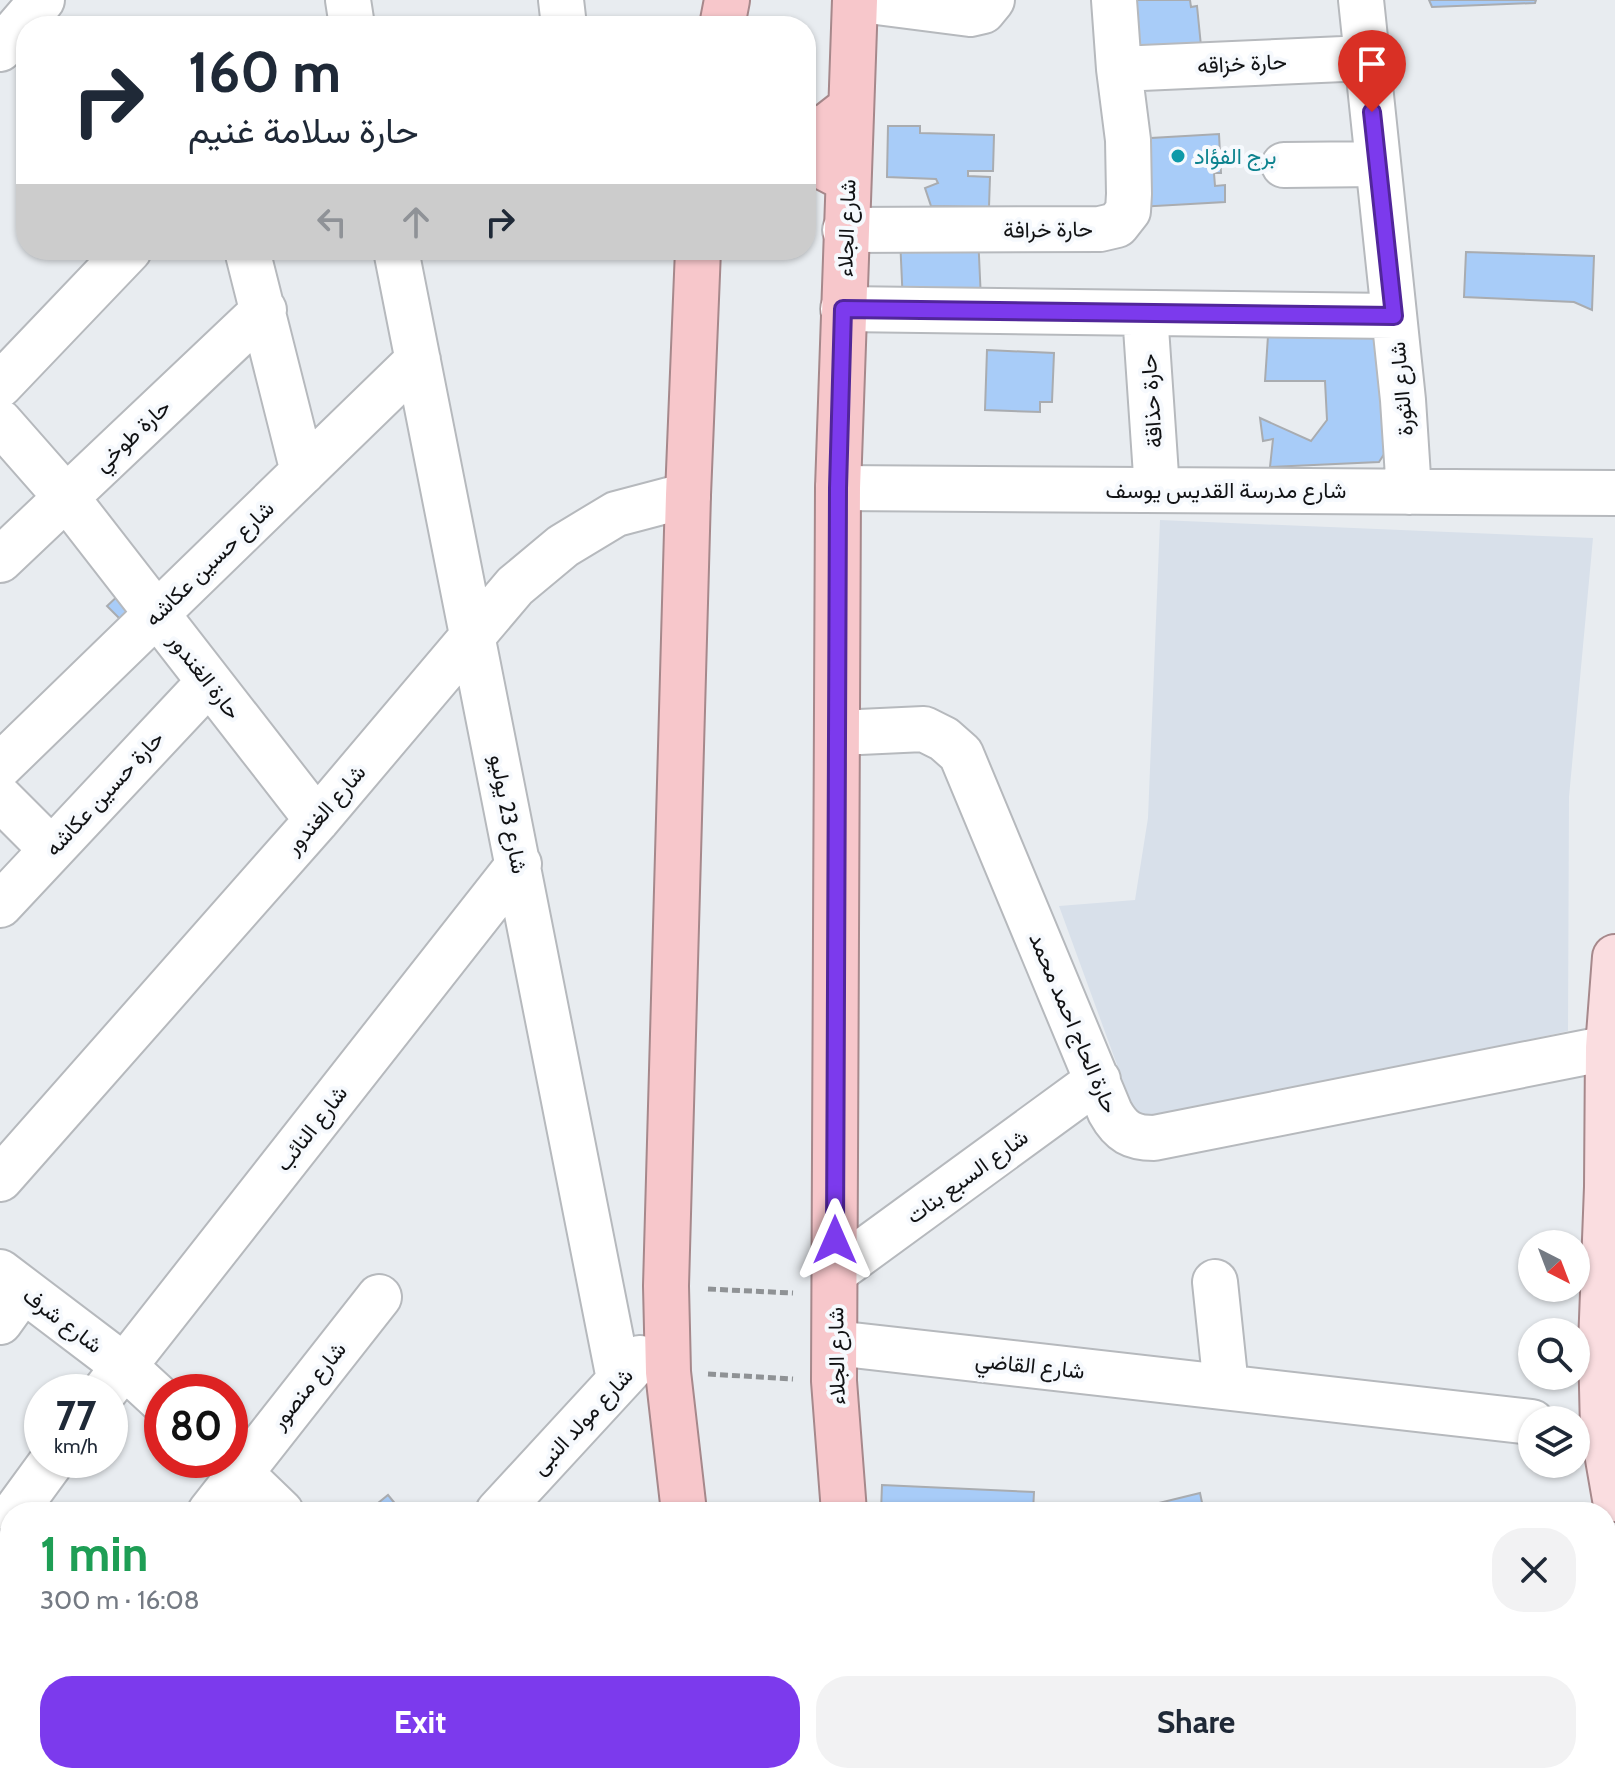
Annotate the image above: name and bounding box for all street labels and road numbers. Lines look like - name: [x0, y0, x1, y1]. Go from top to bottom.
- street label: حارة خزاقه: [1196, 48, 1288, 79]
- street label: شارع الجلاء: [831, 179, 863, 277]
- street label: حارة خرافة: [1003, 215, 1093, 244]
- street label: شارع الثورة: [1384, 341, 1420, 437]
- street label: حارة حذاقة: [1135, 353, 1168, 449]
- street label: حارة طوخي: [89, 393, 180, 481]
- street label: شارع مدرسة القديس يوسف: [1106, 477, 1346, 505]
- street label: شارع حسين عكاشه: [139, 495, 280, 633]
- street label: حارة الغندور: [162, 627, 247, 725]
- street label: حارة حسين عكاشه: [39, 725, 169, 862]
- street label: شارع 23 يوليو: [483, 752, 533, 876]
- street label: شارع الغندور: [279, 759, 372, 861]
- street label: حارة الحاج احمد محمد: [1022, 929, 1124, 1118]
- street label: شارع النائب: [270, 1080, 354, 1177]
- street label: شارع السبع بنات: [901, 1123, 1034, 1230]
- street label: شارع شرف: [17, 1282, 108, 1360]
- street label: شارع الجلاء: [822, 1307, 852, 1405]
- street label: شارع منصور: [264, 1336, 353, 1436]
- street label: شارع القاضي: [973, 1346, 1086, 1390]
- street label: شارع مولد النبى: [526, 1362, 640, 1481]

